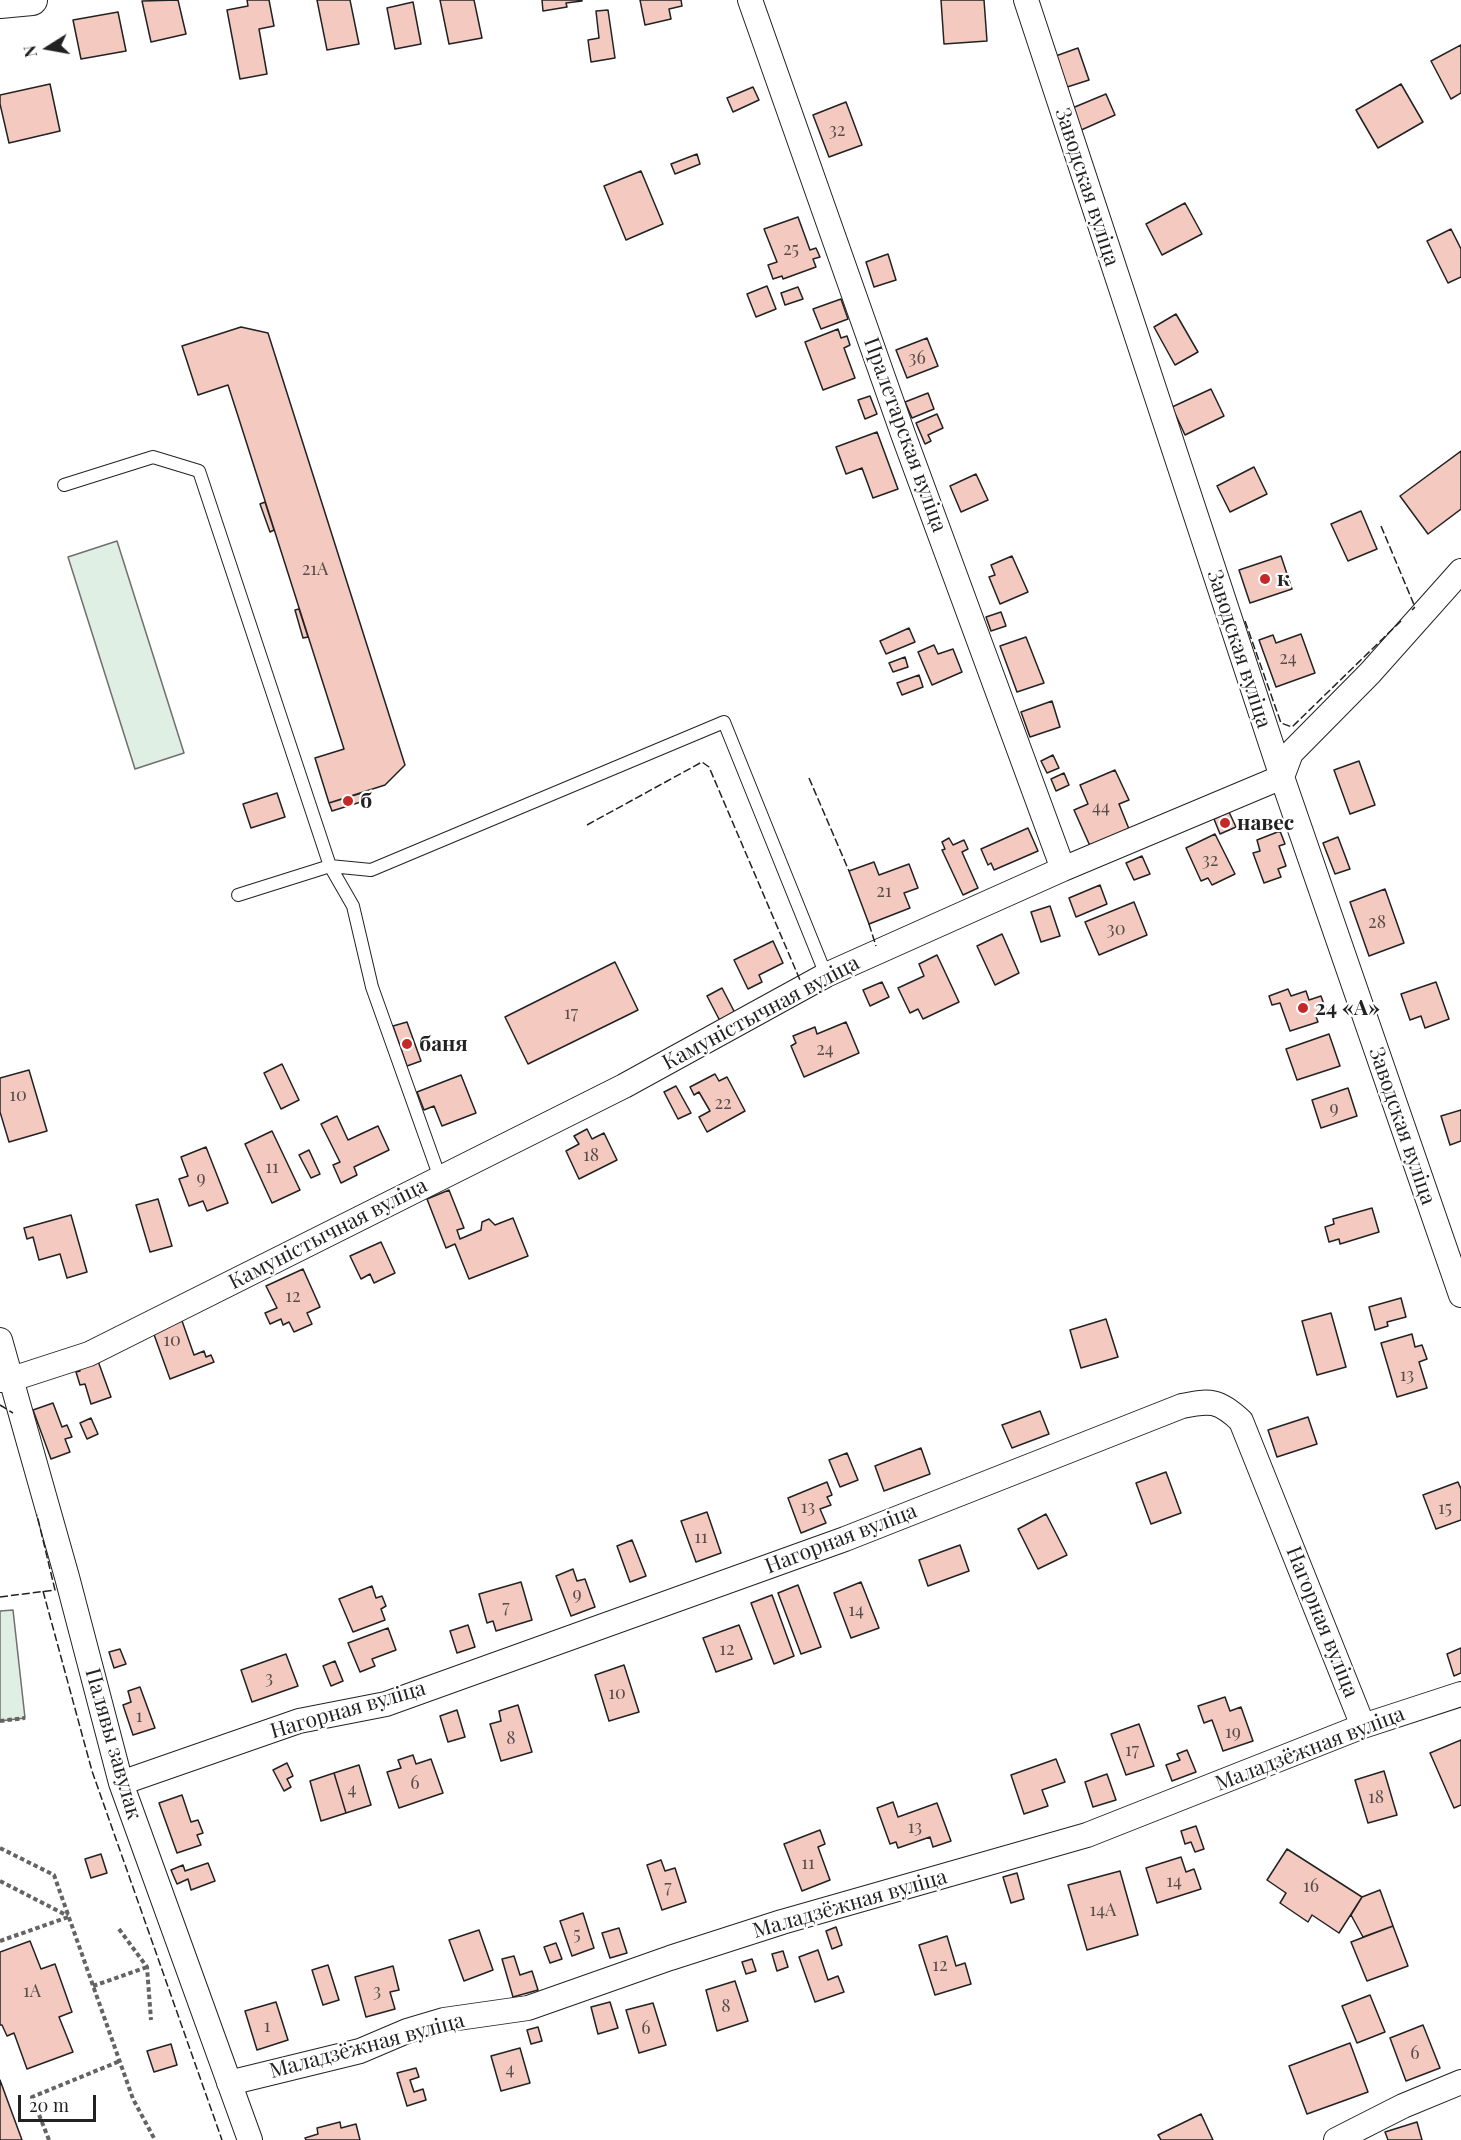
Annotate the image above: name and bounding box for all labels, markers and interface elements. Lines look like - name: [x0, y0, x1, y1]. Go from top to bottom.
- north arrow: [18, 18, 78, 78]
- text: N: [18, 44, 41, 59]
- street label: Заводская вуліца: [1050, 105, 1124, 269]
- house number: 32: [829, 119, 845, 141]
- house number: 25: [783, 238, 799, 260]
- street label: Пралетарская вуліца: [858, 334, 952, 536]
- house number: 36: [908, 347, 926, 369]
- house number: 21А: [302, 558, 328, 580]
- place label: к: [1277, 566, 1290, 592]
- street label: Заводская вуліца: [1202, 567, 1276, 731]
- marker: к: [1258, 572, 1272, 586]
- house number: 24: [1279, 647, 1297, 669]
- place label: б: [360, 788, 372, 814]
- marker: б: [341, 794, 355, 808]
- house number: 44: [1092, 796, 1110, 818]
- place label: навес: [1237, 810, 1294, 836]
- marker: навес: [1218, 816, 1232, 830]
- house number: 32: [1202, 849, 1218, 871]
- house number: 21: [876, 880, 892, 902]
- house number: 28: [1368, 911, 1386, 933]
- house number: 30: [1107, 918, 1125, 940]
- street label: Камуністычная вуліца: [658, 950, 864, 1076]
- place label: 24 «А»: [1315, 995, 1380, 1021]
- marker: 24 «А»: [1296, 1001, 1310, 1015]
- house number: 17: [564, 1002, 578, 1024]
- place label: баня: [419, 1031, 468, 1057]
- marker: баня: [400, 1037, 414, 1051]
- house number: 24: [816, 1038, 834, 1060]
- street label: Заводская вуліца: [1363, 1044, 1441, 1208]
- house number: 10: [9, 1084, 27, 1106]
- house number: 22: [714, 1092, 732, 1114]
- house number: 9: [1329, 1097, 1339, 1119]
- house number: 18: [583, 1144, 599, 1166]
- house number: 11: [265, 1156, 279, 1178]
- house number: 9: [196, 1167, 206, 1189]
- street label: Камуністычная вуліца: [224, 1173, 432, 1295]
- house number: 12: [285, 1285, 301, 1307]
- house number: 10: [163, 1329, 181, 1351]
- house number: 13: [1400, 1364, 1414, 1386]
- house number: 13: [801, 1496, 815, 1518]
- house number: 15: [1438, 1497, 1452, 1519]
- street label: Нагорная вуліца: [762, 1498, 920, 1580]
- house number: 11: [694, 1526, 708, 1548]
- street label: Нагорная вуліца: [1280, 1543, 1364, 1701]
- house number: 9: [572, 1583, 582, 1605]
- house number: 7: [502, 1596, 510, 1618]
- house number: 14: [848, 1599, 864, 1621]
- house number: 12: [719, 1638, 735, 1660]
- street label: Палявы завулак: [79, 1665, 147, 1823]
- house number: 3: [265, 1667, 273, 1689]
- street label: Нагорная вуліца: [267, 1676, 429, 1744]
- house number: 10: [608, 1682, 626, 1704]
- street label: Маладзёжная вуліца: [1212, 1701, 1408, 1797]
- house number: 1: [136, 1705, 142, 1727]
- house number: 19: [1225, 1721, 1241, 1743]
- house number: 8: [506, 1727, 516, 1749]
- house number: 17: [1125, 1739, 1139, 1761]
- house number: 6: [410, 1772, 420, 1794]
- house number: 4: [348, 1778, 356, 1800]
- house number: 18: [1368, 1786, 1384, 1808]
- house number: 13: [908, 1816, 922, 1838]
- house number: 11: [801, 1852, 815, 1874]
- street label: Маладзёжная вуліца: [750, 1864, 950, 1944]
- house number: 14: [1166, 1870, 1182, 1892]
- house number: 16: [1303, 1875, 1319, 1897]
- house number: 7: [664, 1876, 672, 1898]
- house number: 14А: [1090, 1899, 1116, 1921]
- house number: 5: [573, 1923, 581, 1945]
- house number: 12: [932, 1954, 948, 1976]
- house number: 1А: [23, 1980, 41, 2002]
- house number: 3: [373, 1980, 381, 2002]
- house number: 8: [721, 1995, 731, 2017]
- street label: Маладзёжная вуліца: [267, 2008, 467, 2084]
- house number: 1: [264, 2015, 270, 2037]
- house number: 6: [641, 2017, 651, 2039]
- house number: 6: [1410, 2042, 1420, 2064]
- house number: 4: [506, 2058, 514, 2080]
- scale bar: [21, 2083, 99, 2121]
- text: 20 m: [29, 2093, 69, 2117]

